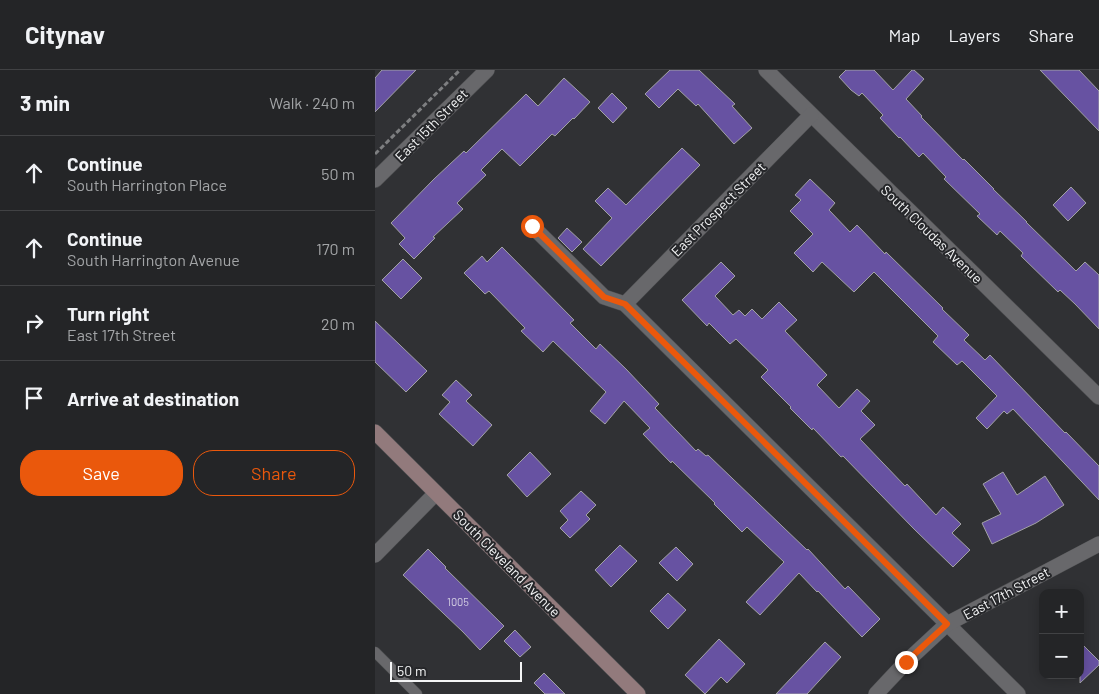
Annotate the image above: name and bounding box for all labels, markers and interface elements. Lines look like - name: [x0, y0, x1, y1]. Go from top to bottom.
- text: Citynav: [25, 20, 105, 49]
- text: Map: [888, 24, 920, 46]
- text: Layers: [948, 24, 1001, 46]
- text: Share: [1029, 24, 1074, 46]
- street label: East 15th Street: [391, 85, 471, 165]
- text: 3 min: [20, 90, 70, 115]
- text: Walk · 240 m: [269, 93, 355, 112]
- text: Continue: [67, 152, 143, 175]
- street label: East Prospect Street: [667, 158, 769, 260]
- icon: ahead: [20, 159, 48, 187]
- text: 50 m: [321, 164, 355, 183]
- text: South Harrington Place: [67, 175, 227, 194]
- street label: South Cloudas Avenue: [878, 181, 986, 287]
- route start: [521, 215, 544, 238]
- text: Continue: [67, 227, 143, 250]
- icon: ahead: [20, 234, 48, 262]
- text: 170 m: [316, 239, 355, 258]
- text: South Harrington Avenue: [67, 250, 240, 269]
- text: Turn right: [67, 302, 149, 325]
- icon: right: [20, 309, 48, 337]
- text: 20 m: [321, 314, 355, 333]
- text: East 17th Street: [67, 325, 176, 344]
- icon: arrive: [20, 384, 48, 412]
- text: Arrive at destination: [67, 387, 239, 410]
- button: Save: [20, 450, 183, 496]
- button: Share: [193, 450, 355, 496]
- street label: South Cleveland Avenue: [450, 506, 564, 620]
- street label: East 17th Street: [960, 563, 1052, 623]
- map controls: [1039, 589, 1084, 679]
- button: +: [1039, 589, 1084, 634]
- house number: 1005: [447, 595, 469, 608]
- button: −: [1039, 634, 1084, 679]
- route end: [895, 651, 918, 674]
- scale bar: [390, 659, 523, 682]
- text: 50 m: [397, 662, 426, 679]

